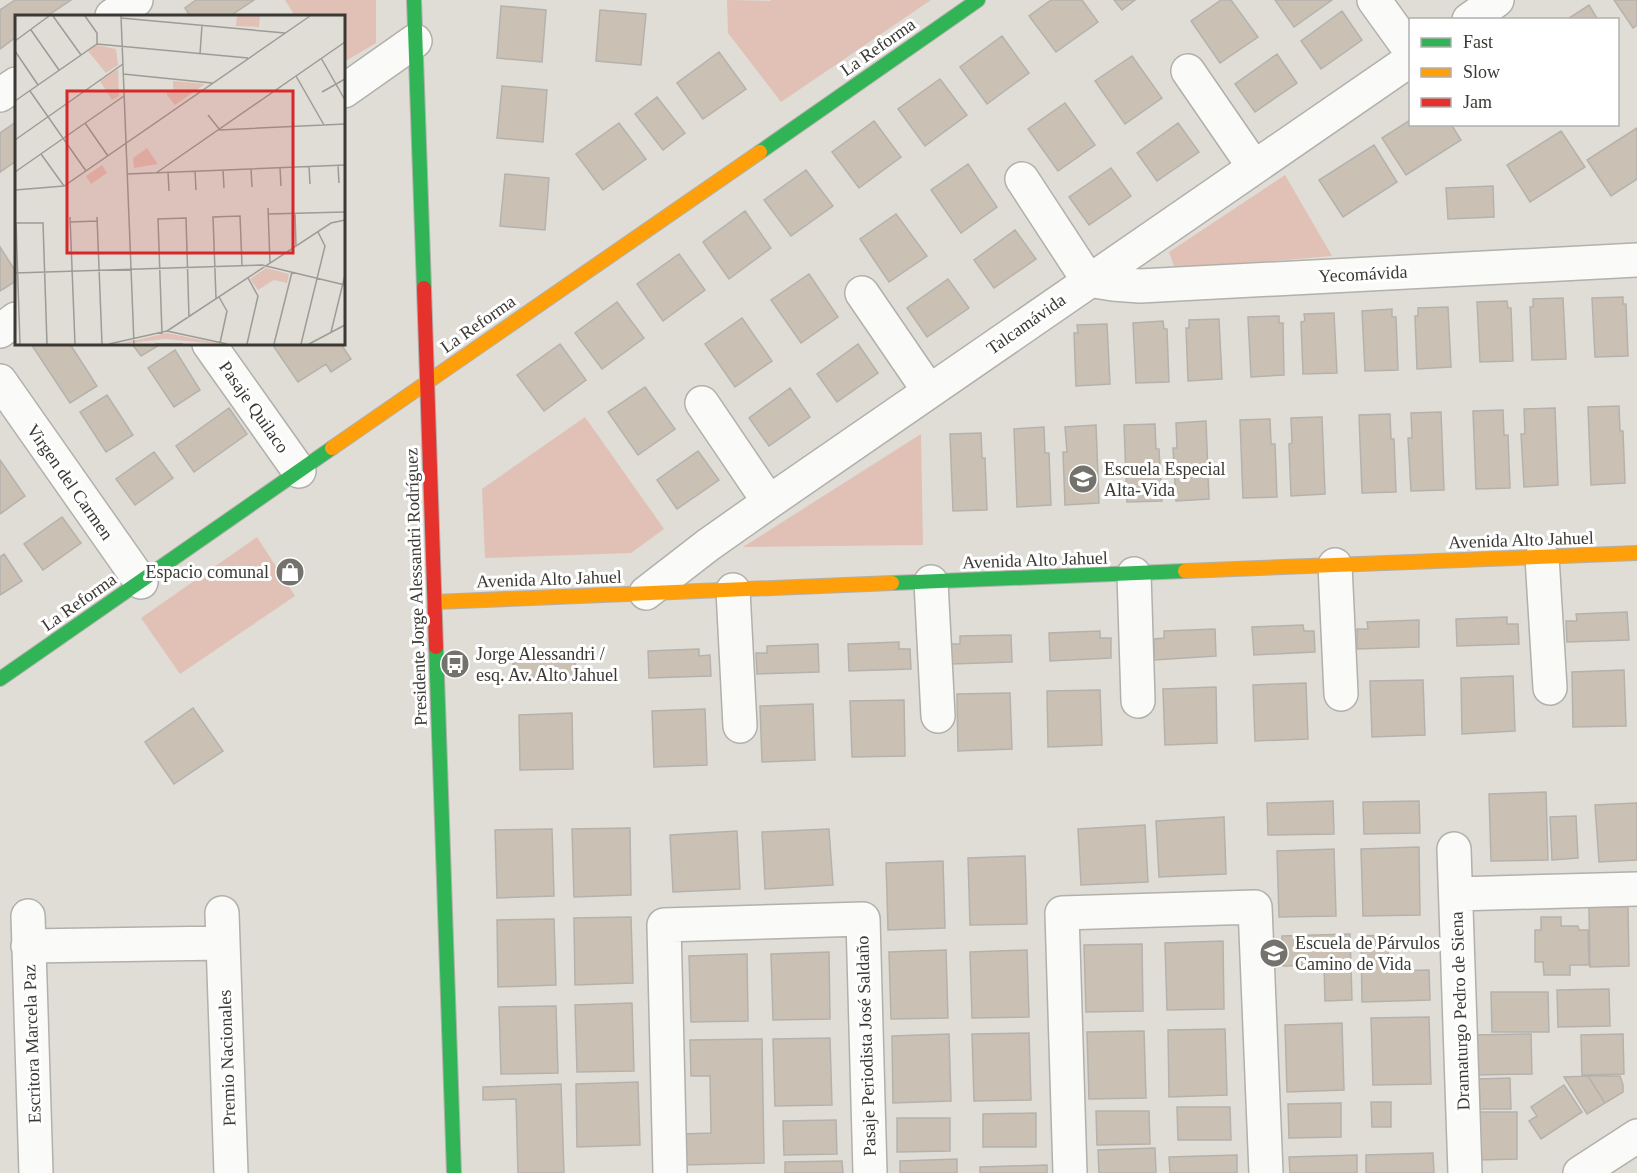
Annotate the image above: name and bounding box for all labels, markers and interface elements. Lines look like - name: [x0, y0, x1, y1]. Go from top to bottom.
- street label: La Reforma: [837, 14, 919, 80]
- inset map: [15, 15, 345, 345]
- legend: [1409, 18, 1619, 126]
- text: Fast: [1463, 32, 1493, 52]
- text: Slow: [1463, 62, 1500, 82]
- text: Jam: [1463, 92, 1492, 112]
- street label: Yecomávida: [1318, 262, 1408, 286]
- street label: Talcamávida: [983, 290, 1069, 358]
- street label: La Reforma: [437, 291, 519, 357]
- street label: Pasaje Quilaco: [215, 357, 293, 457]
- street label: Virgen del Carmen: [23, 420, 117, 544]
- street label: Presidente Jorge Alessandri Rodríguez: [401, 448, 431, 726]
- place label: Escuela Especial Alta-Vida: [1104, 459, 1225, 500]
- school or university icon: Escuela Especial Alta-Vida: [1067, 463, 1099, 495]
- street label: Avenida Alto Jahuel: [1448, 527, 1594, 553]
- street label: Avenida Alto Jahuel: [962, 547, 1108, 573]
- shop icon: Espacio comunal: [274, 556, 306, 588]
- place label: Espacio comunal: [146, 562, 269, 582]
- street label: Avenida Alto Jahuel: [476, 566, 622, 592]
- street label: La Reforma: [38, 569, 120, 635]
- place label: Jorge Alessandri / esq. Av. Alto Jahuel: [476, 644, 618, 685]
- bus stop icon: Jorge Alessandri / esq. Av. Alto Jahuel: [439, 648, 471, 680]
- street label: Dramaturgo Pedro de Siena: [1447, 911, 1473, 1111]
- place label: Escuela de Párvulos Camino de Vida: [1295, 933, 1440, 974]
- street label: Pasaje Periodista José Saldaño: [852, 935, 880, 1157]
- school or university icon: Escuela de Párvulos Camino de Vida: [1258, 937, 1290, 969]
- street label: Escritora Marcela Paz: [19, 964, 45, 1124]
- street label: Premio Nacionales: [215, 989, 239, 1127]

